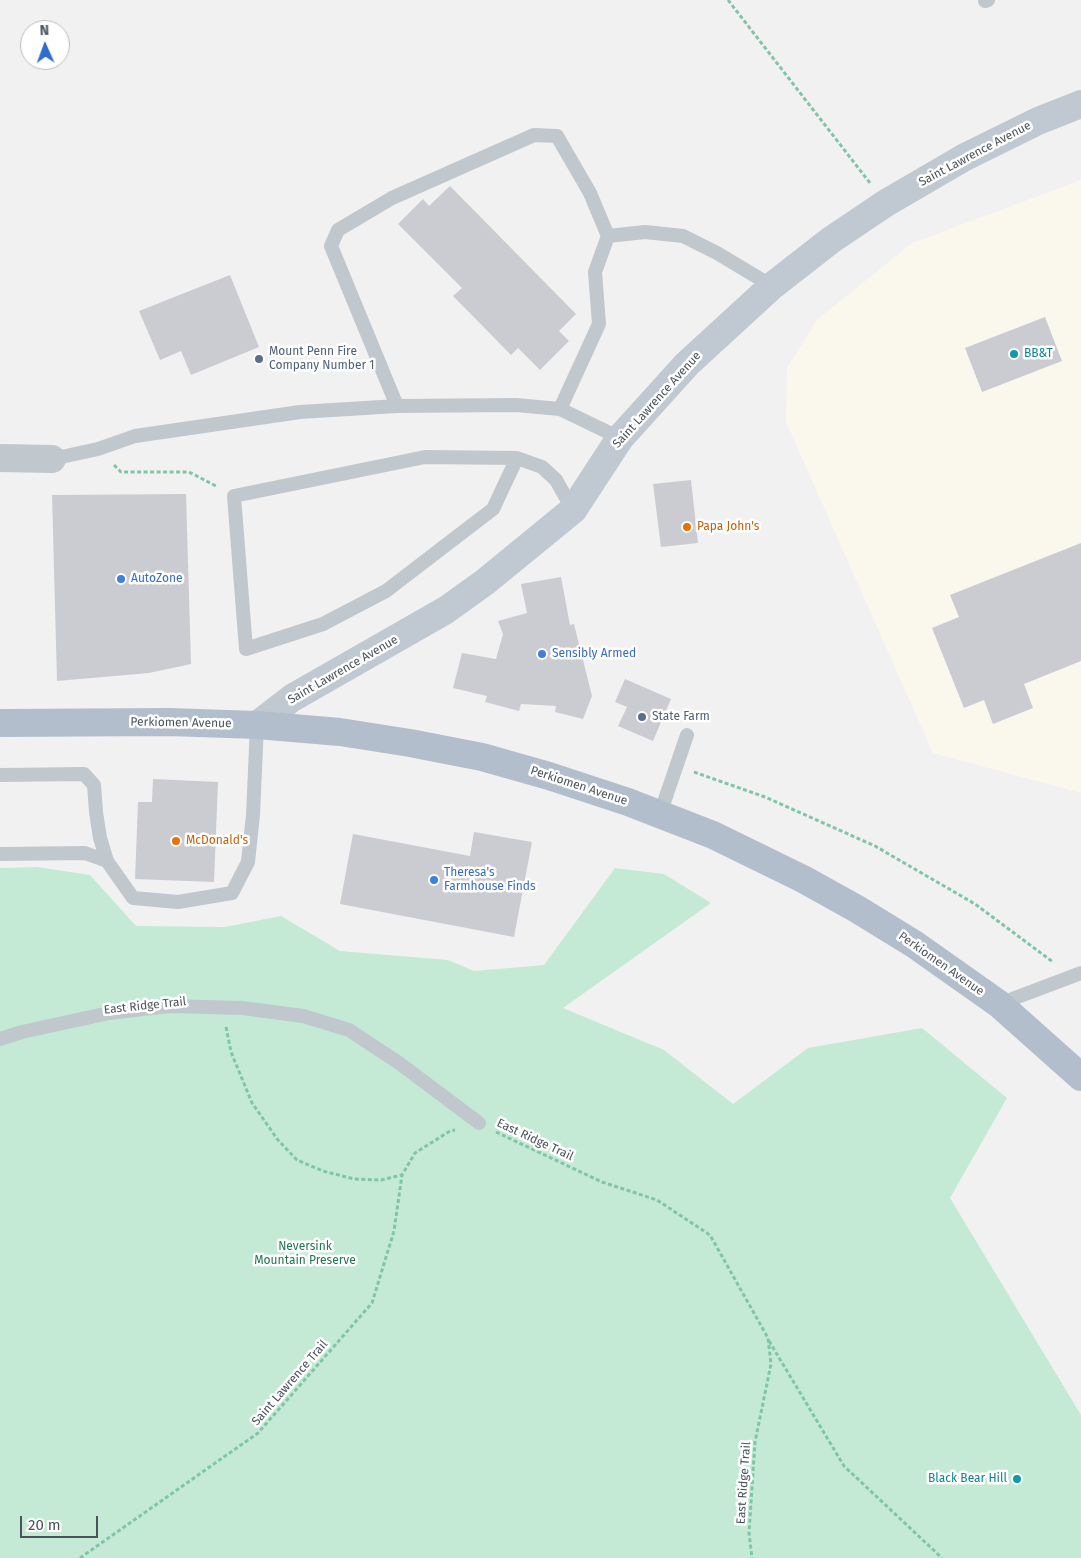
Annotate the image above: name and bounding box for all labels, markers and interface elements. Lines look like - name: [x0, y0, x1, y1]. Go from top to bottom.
- north arrow: [20, 20, 70, 70]
- text: N: [40, 22, 49, 39]
- street label: Saint Lawrence Avenue: [917, 118, 1033, 190]
- place label: Mount Penn Fire Company Number 1: [269, 345, 374, 373]
- place label: BB&T: [1024, 347, 1053, 361]
- marker: BB&T: [1008, 348, 1020, 360]
- street label: Saint Lawrence Avenue: [610, 349, 704, 451]
- marker: Mount Penn Fire Company Number 1: [253, 353, 265, 365]
- place label: Papa John's: [697, 520, 759, 534]
- marker: Papa John's: [681, 521, 693, 533]
- place label: AutoZone: [131, 572, 183, 586]
- marker: AutoZone: [115, 573, 127, 585]
- street label: Saint Lawrence Avenue: [285, 633, 401, 707]
- place label: Sensibly Armed: [552, 647, 636, 661]
- marker: Sensibly Armed: [536, 648, 548, 660]
- place label: State Farm: [652, 710, 710, 724]
- marker: State Farm: [636, 711, 648, 723]
- street label: Perkiomen Avenue: [130, 715, 232, 731]
- street label: Perkiomen Avenue: [529, 764, 629, 808]
- place label: McDonald's: [186, 834, 248, 848]
- marker: McDonald's: [170, 835, 182, 847]
- place label: Theresa's Farmhouse Finds: [444, 866, 536, 894]
- marker: Theresa's Farmhouse Finds: [428, 874, 440, 886]
- street label: Perkiomen Avenue: [895, 929, 987, 999]
- street label: East Ridge Trail: [103, 995, 187, 1017]
- street label: East Ridge Trail: [494, 1116, 576, 1164]
- park label: Neversink Mountain Preserve: [254, 1240, 356, 1268]
- street label: Saint Lawrence Trail: [249, 1337, 331, 1429]
- street label: East Ridge Trail: [734, 1441, 754, 1525]
- place label: Black Bear Hill: [928, 1472, 1007, 1486]
- marker: Black Bear Hill: [1011, 1473, 1023, 1485]
- scale bar: [22, 1506, 100, 1538]
- text: 20 m: [28, 1516, 61, 1534]

